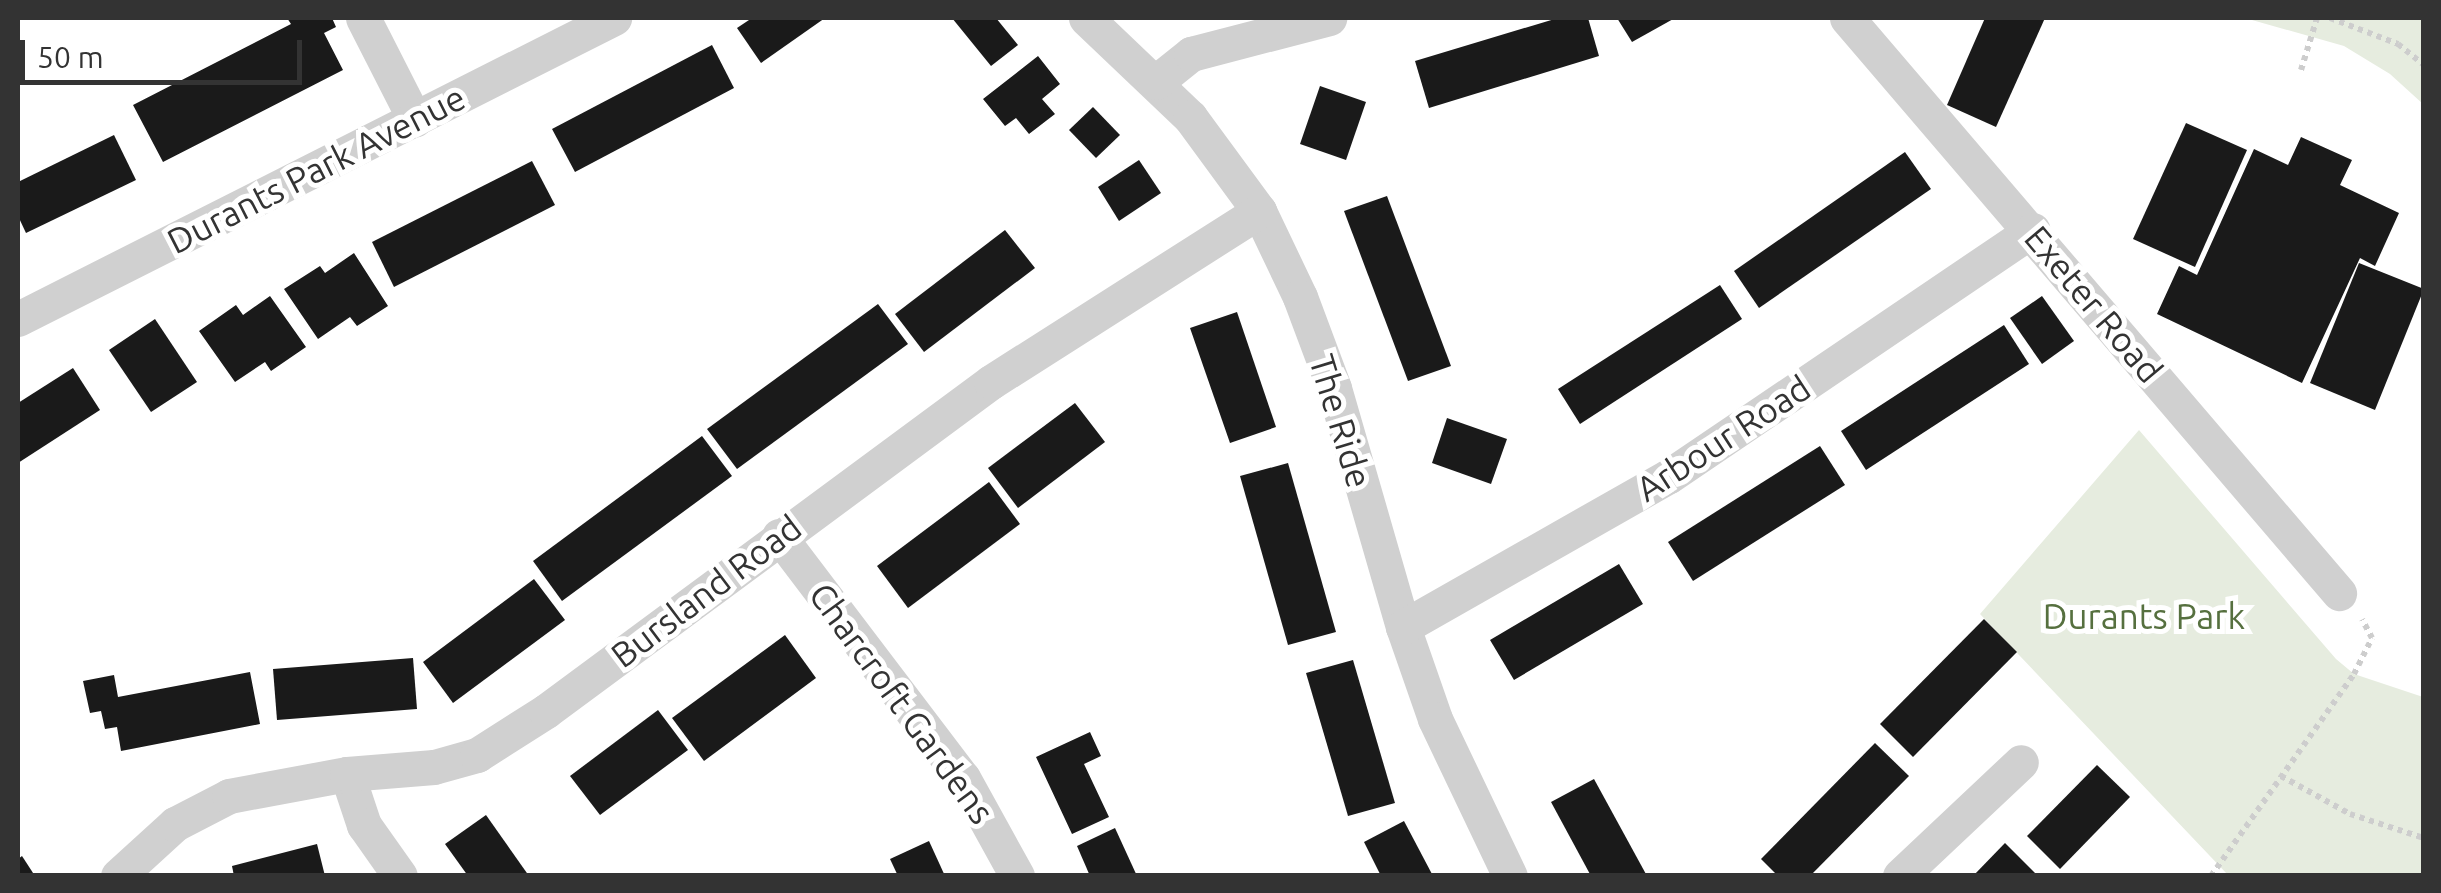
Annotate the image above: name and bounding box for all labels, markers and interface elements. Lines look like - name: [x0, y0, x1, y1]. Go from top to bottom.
- scale bar: [25, 20, 308, 82]
- text: 50 m: [37, 40, 104, 74]
- street label: Durants Park Avenue: [160, 76, 472, 262]
- street label: Exeter Road: [2016, 217, 2172, 391]
- street label: The Ride: [1301, 349, 1381, 493]
- street label: Arbour Road: [1628, 366, 1818, 510]
- street label: Bursland Road: [603, 506, 809, 676]
- street label: Charcroft Gardens: [801, 575, 1003, 831]
- park label: Durants Park: [2043, 595, 2245, 637]

